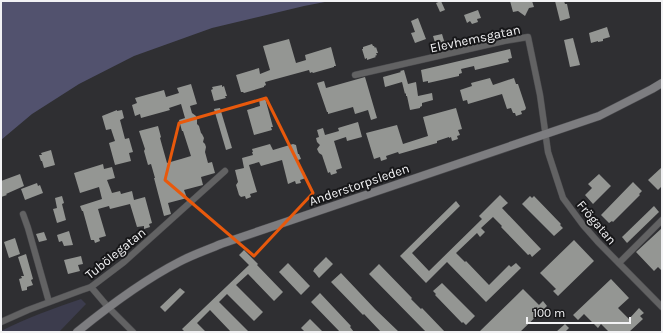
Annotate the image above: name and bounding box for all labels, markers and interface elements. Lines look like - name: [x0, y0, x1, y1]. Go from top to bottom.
- street label: Elevhemsgatan: [429, 22, 522, 55]
- street label: Anderstorpsleden: [307, 160, 411, 209]
- street label: Frögatan: [574, 197, 619, 247]
- street label: Tubölegatan: [82, 225, 148, 282]
- scale bar: [527, 299, 630, 325]
- text: 100 m: [533, 306, 565, 320]

